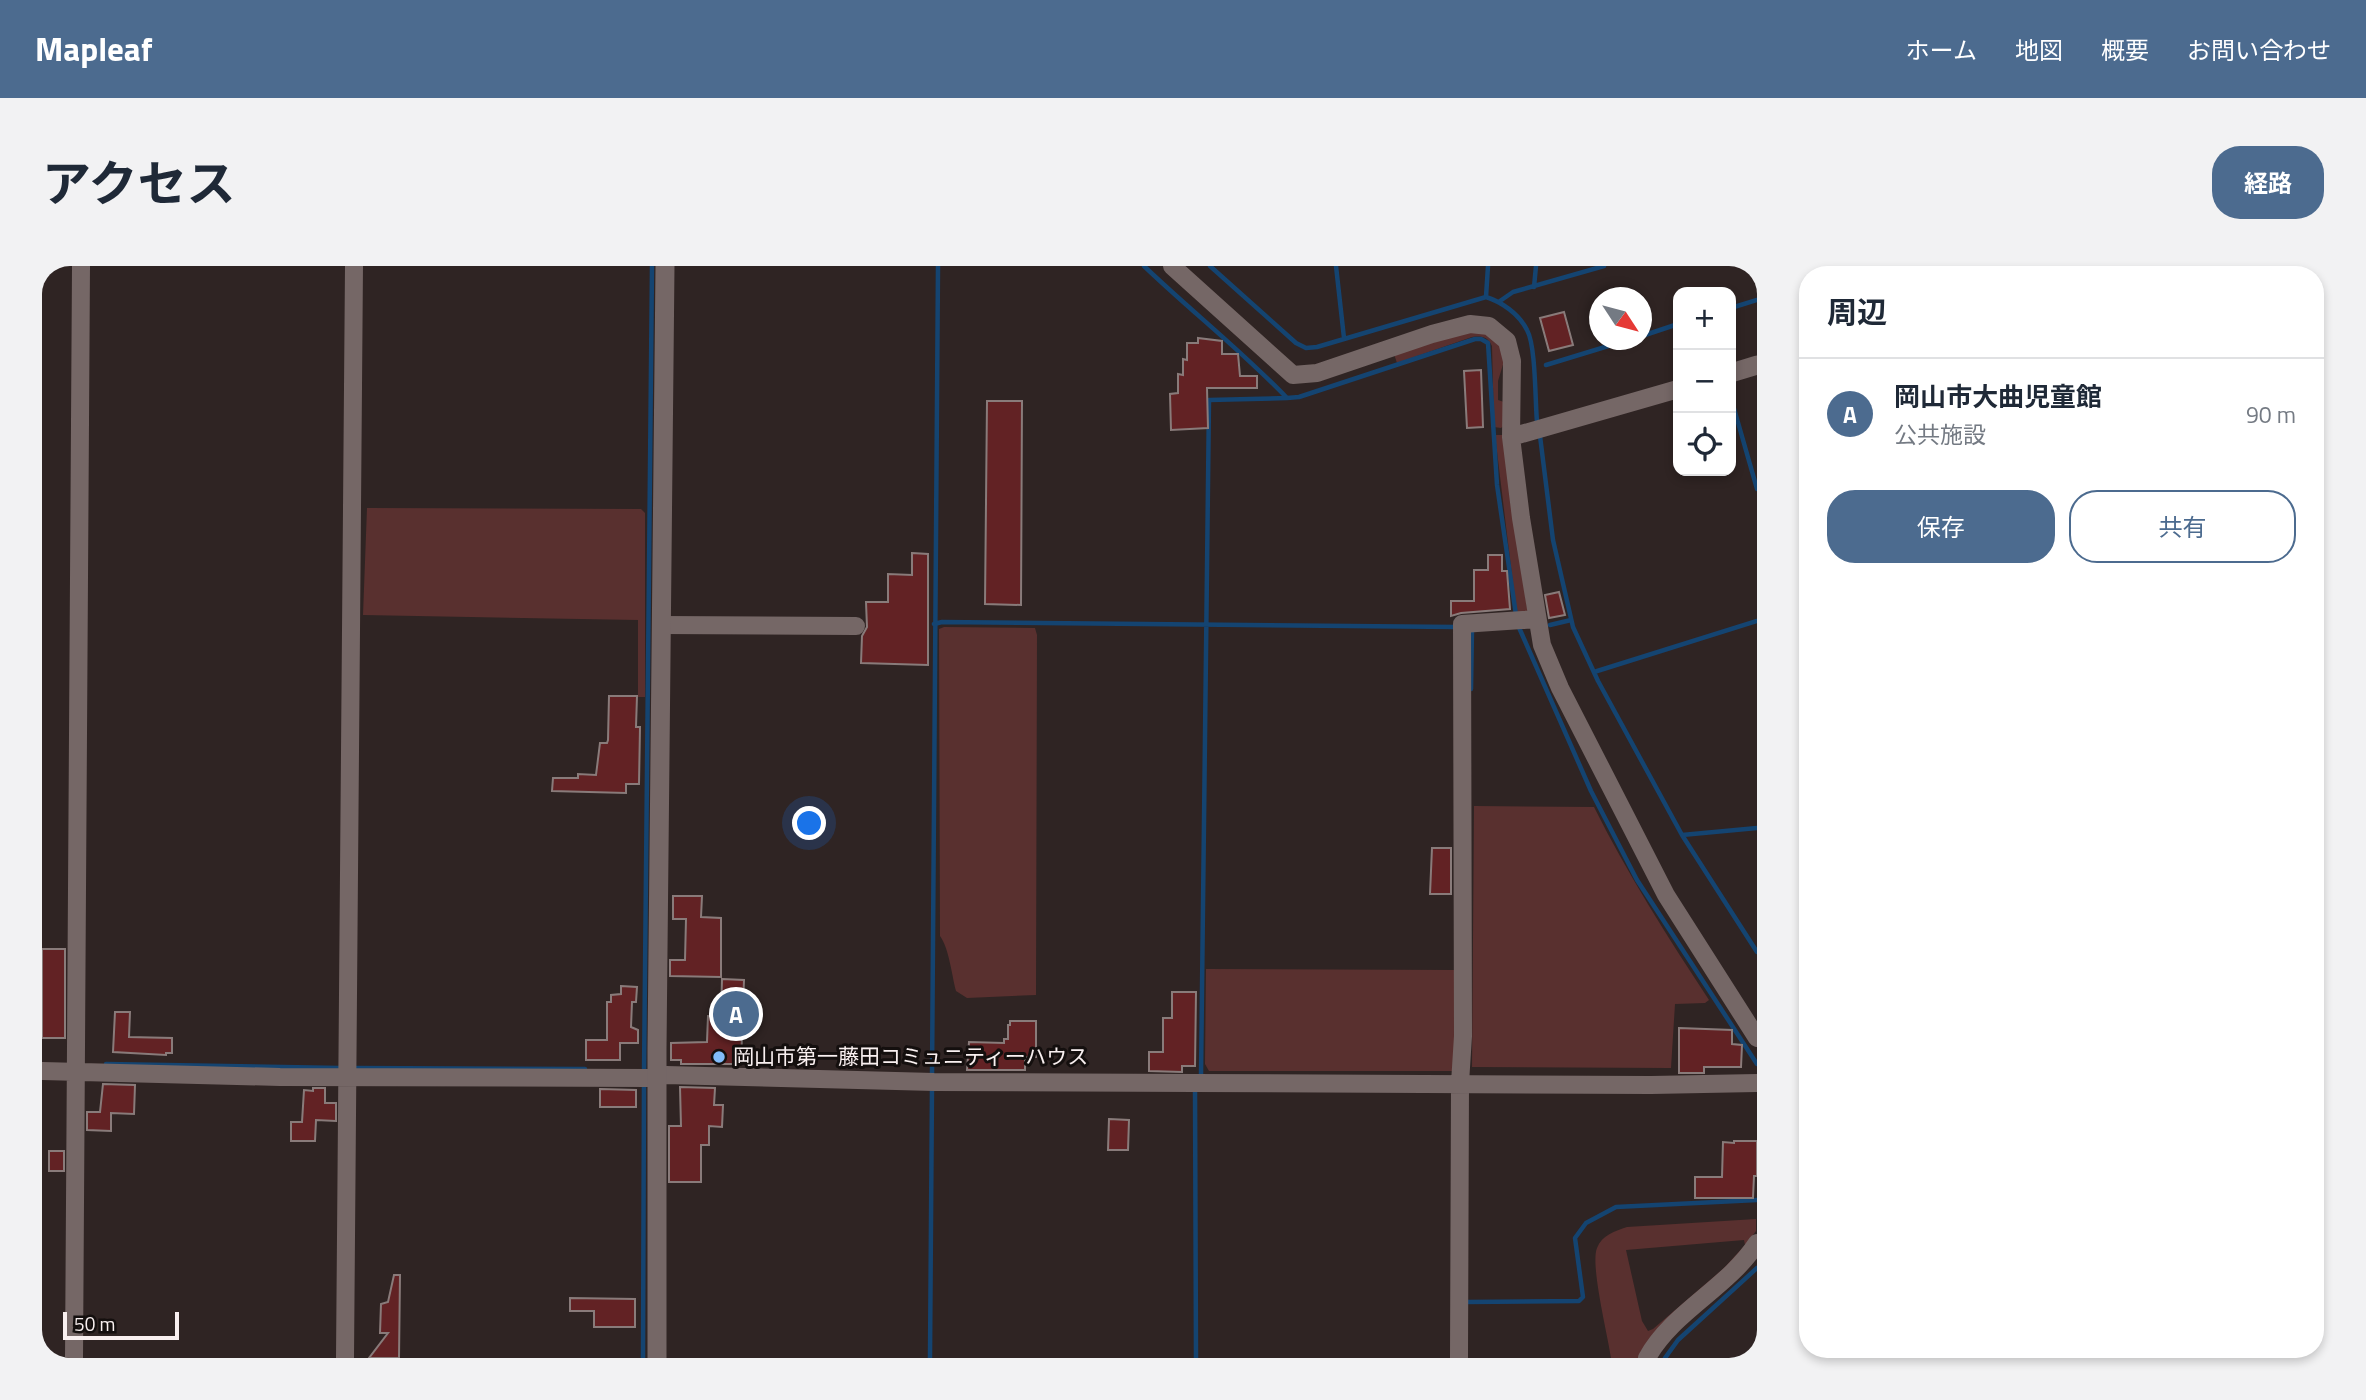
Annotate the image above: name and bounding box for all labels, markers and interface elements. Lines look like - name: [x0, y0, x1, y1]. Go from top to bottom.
- text: Mapleaf: [35, 24, 153, 74]
- text: ホーム: [1906, 32, 1977, 68]
- text: 地図: [2015, 32, 2063, 68]
- text: 概要: [2101, 32, 2149, 68]
- text: お問い合わせ: [2187, 32, 2331, 68]
- text: アクセス: [42, 145, 236, 220]
- button: 経路: [2212, 146, 2324, 219]
- north arrow: [1589, 287, 1652, 350]
- map controls: [1673, 287, 1736, 476]
- button: +: [1673, 287, 1736, 350]
- text: 周辺: [1827, 289, 1887, 335]
- button: −: [1673, 350, 1736, 413]
- text: 岡山市大曲児童館: [1894, 377, 2102, 416]
- text: A: [1843, 397, 1857, 432]
- text: 90 m: [2246, 397, 2296, 432]
- button: locate: [1673, 413, 1736, 476]
- text: 公共施設: [1894, 417, 1986, 452]
- button: 保存: [1827, 490, 2055, 563]
- button: 共有: [2069, 490, 2296, 563]
- your location: [792, 806, 826, 840]
- pin: A: [713, 988, 759, 1040]
- place label: 岡山市第一藤田コミュニティーハウス: [733, 1040, 1088, 1072]
- marker: 岡山市第一藤田コミュニティーハウス: [711, 1049, 727, 1065]
- scale bar: [63, 1309, 178, 1341]
- text: 50 m: [74, 1309, 115, 1338]

